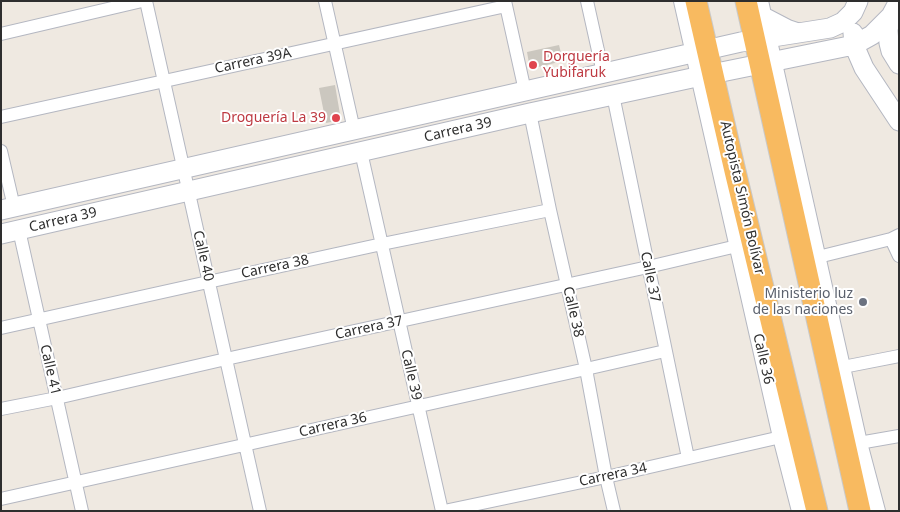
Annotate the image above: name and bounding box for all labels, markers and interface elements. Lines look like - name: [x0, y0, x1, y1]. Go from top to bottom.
- street label: Carrera 39A: [213, 45, 293, 77]
- place label: Dorguería Yubifaruk: [543, 49, 610, 82]
- marker: Dorguería Yubifaruk: [527, 59, 539, 71]
- place label: Droguería La 39: [221, 110, 326, 126]
- marker: Droguería La 39: [330, 112, 342, 124]
- street label: Carrera 39: [423, 114, 493, 146]
- street label: Autopista Simón Bolívar: [716, 119, 768, 277]
- street label: Carrera 39: [28, 204, 98, 236]
- street label: Calle 40: [189, 229, 217, 283]
- street label: Calle 37: [636, 250, 664, 304]
- street label: Carrera 38: [240, 252, 310, 282]
- street label: Calle 38: [559, 285, 587, 339]
- place label: Ministerio luz de las naciones: [752, 286, 853, 318]
- marker: Ministerio luz de las naciones: [857, 296, 869, 308]
- street label: Carrera 37: [334, 313, 404, 343]
- street label: Calle 36: [749, 332, 777, 386]
- street label: Calle 41: [36, 343, 64, 397]
- street label: Calle 39: [397, 348, 425, 402]
- street label: Carrera 36: [298, 409, 368, 441]
- street label: Carrera 34: [578, 460, 648, 490]

